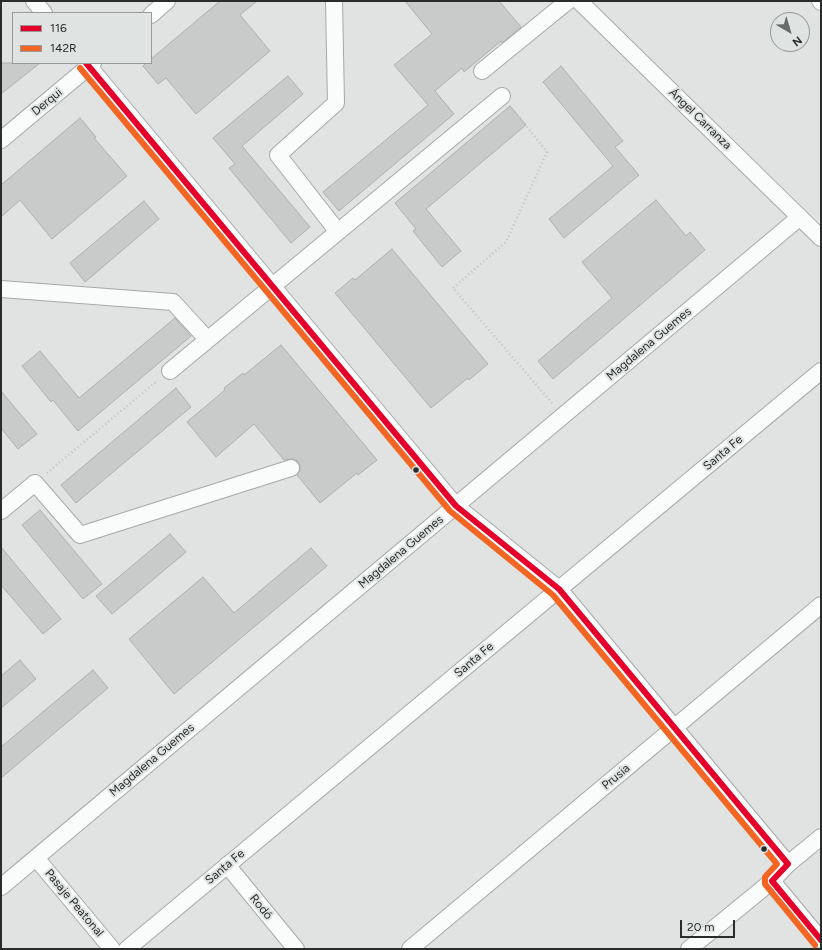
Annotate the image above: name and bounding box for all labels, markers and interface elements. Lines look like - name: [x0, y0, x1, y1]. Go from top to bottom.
- legend: [12, 12, 152, 64]
- north arrow: [770, 12, 810, 52]
- text: 116: [50, 21, 67, 35]
- text: N: [790, 33, 804, 49]
- text: 142R: [50, 41, 77, 55]
- street label: Derqui: [29, 85, 65, 119]
- street label: Ángel Carranza: [666, 85, 734, 153]
- street label: Magdalena Guemes: [604, 304, 694, 384]
- street label: Santa Fe: [700, 432, 746, 474]
- unlabelled marker: [411, 465, 421, 475]
- street label: Magdalena Guemes: [356, 512, 446, 592]
- street label: Santa Fe: [451, 639, 497, 681]
- street label: Magdalena Guemes: [107, 720, 197, 800]
- street label: Prusia: [599, 761, 633, 793]
- unlabelled marker: [759, 844, 769, 854]
- street label: Santa Fe: [202, 846, 248, 888]
- street label: Pasaje Peatonal: [42, 866, 106, 940]
- street label: Rodó: [246, 891, 276, 923]
- scale bar: [682, 912, 737, 938]
- text: 20 m: [687, 920, 715, 934]

